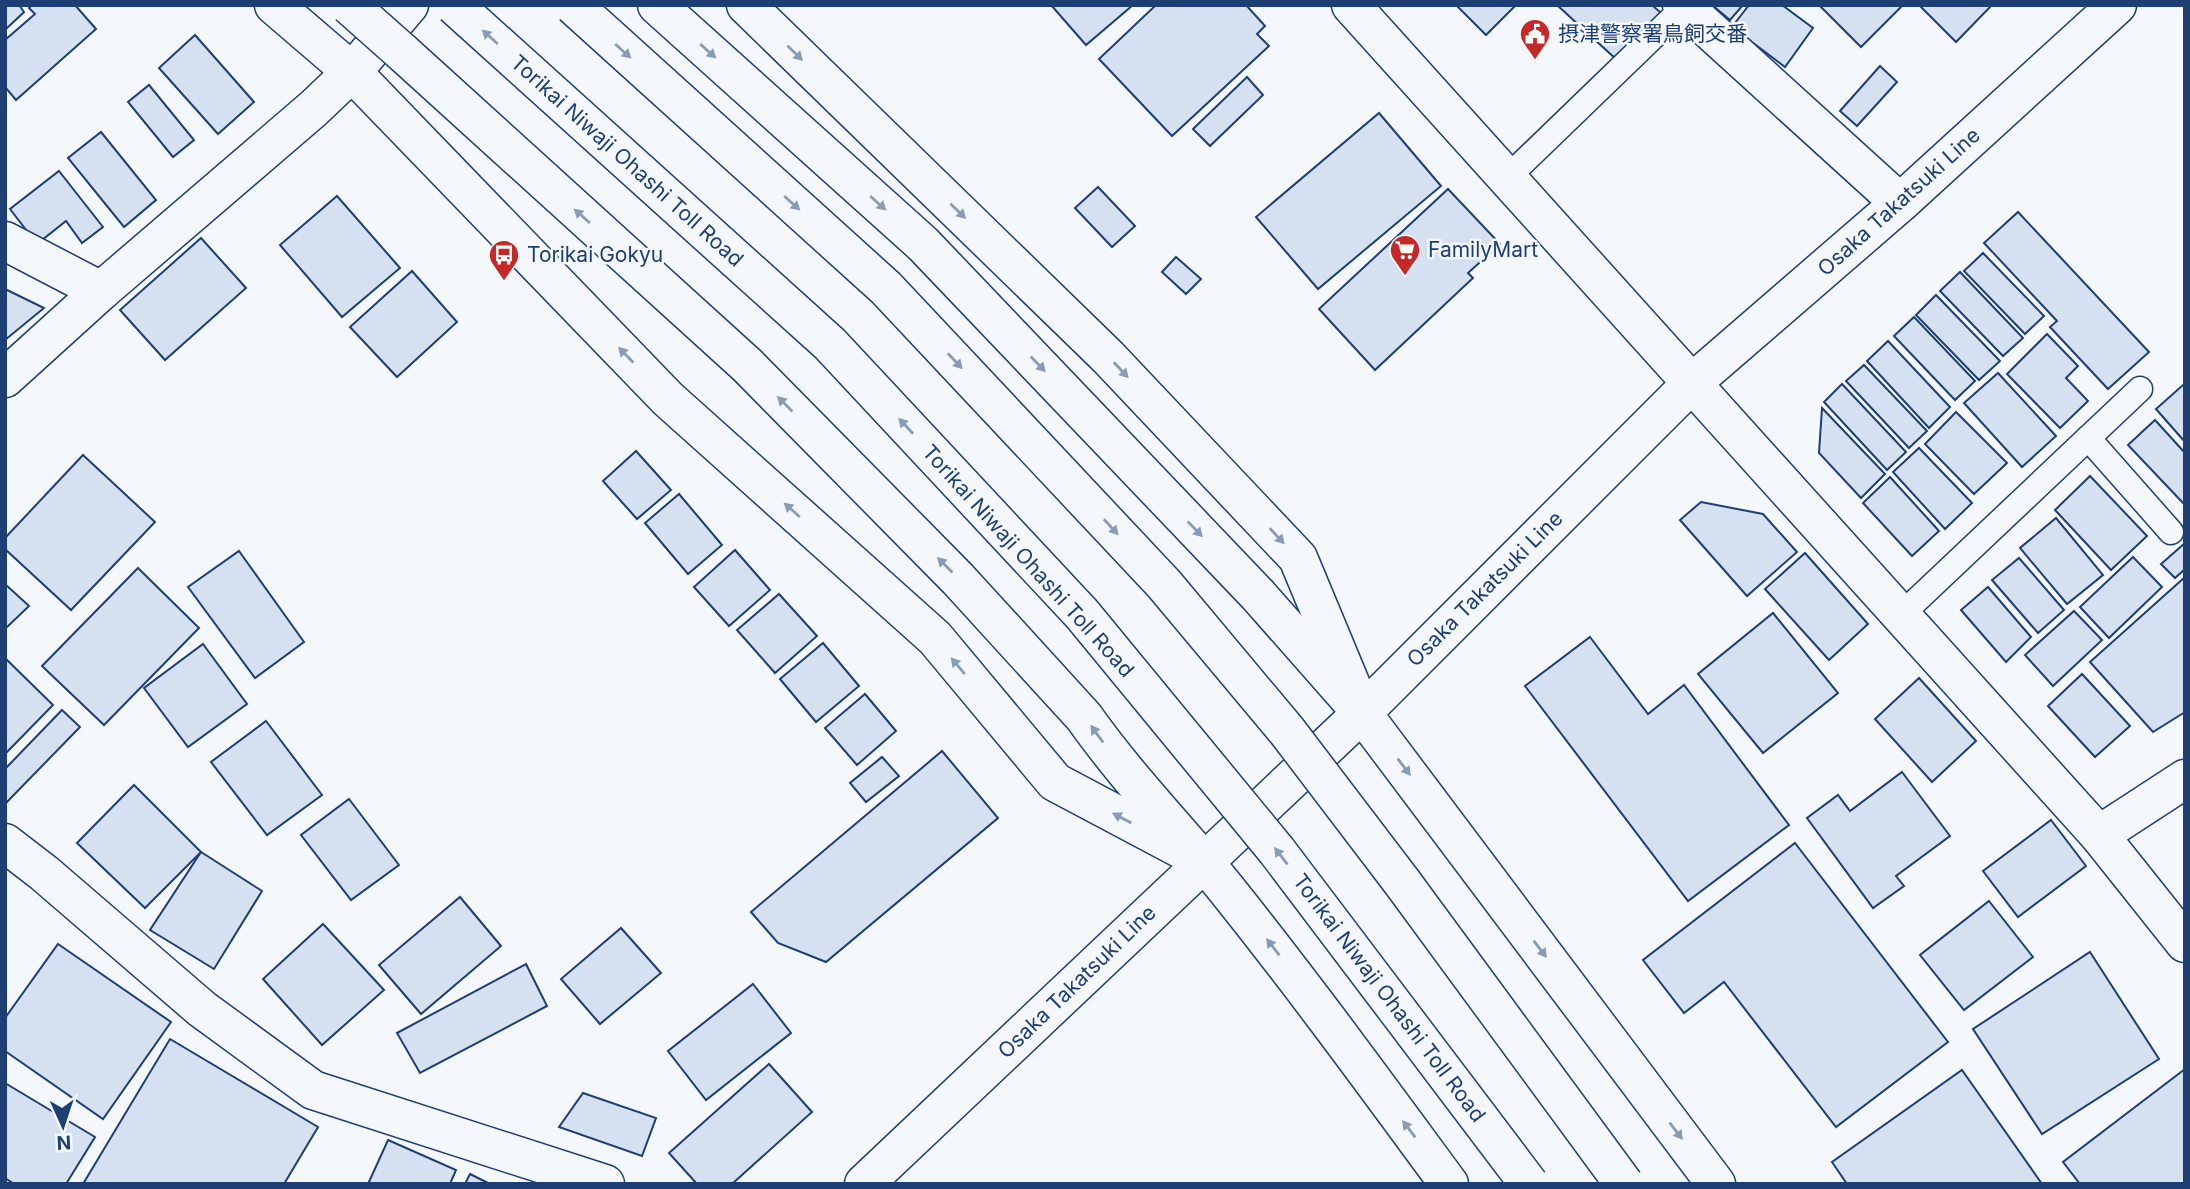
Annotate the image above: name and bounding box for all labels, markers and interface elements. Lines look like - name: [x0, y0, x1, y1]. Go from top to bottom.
- public building icon: 摂津警察署鳥飼交番: [1518, 17, 1552, 61]
- place label: 摂津警察署鳥飼交番: [1558, 21, 1747, 46]
- one-way arrow: [481, 30, 498, 45]
- one-way arrow: [614, 43, 632, 59]
- one-way arrow: [699, 43, 717, 59]
- one-way arrow: [786, 44, 803, 60]
- street label: Torikai Niwaji Ohashi Toll Road: [506, 50, 749, 272]
- street label: Osaka Takatsuki Line: [1812, 122, 1985, 281]
- one-way arrow: [783, 195, 801, 211]
- one-way arrow: [869, 195, 886, 210]
- one-way arrow: [949, 203, 966, 219]
- one-way arrow: [574, 208, 591, 224]
- supermarket icon: FamilyMart: [1388, 233, 1422, 277]
- place label: FamilyMart: [1428, 237, 1538, 262]
- bus stop icon: Torikai Gokyu: [487, 238, 521, 282]
- place label: Torikai Gokyu: [527, 242, 663, 267]
- one-way arrow: [617, 347, 634, 364]
- one-way arrow: [947, 353, 964, 370]
- one-way arrow: [1030, 355, 1046, 373]
- one-way arrow: [1113, 361, 1129, 379]
- one-way arrow: [776, 395, 793, 412]
- one-way arrow: [899, 418, 915, 435]
- street label: Torikai Niwaji Ohashi Toll Road: [917, 439, 1139, 682]
- one-way arrow: [784, 503, 801, 519]
- street label: Osaka Takatsuki Line: [1402, 506, 1568, 672]
- one-way arrow: [1103, 518, 1119, 535]
- one-way arrow: [1187, 520, 1203, 537]
- one-way arrow: [1268, 527, 1284, 544]
- one-way arrow: [936, 557, 953, 574]
- one-way arrow: [951, 657, 966, 674]
- one-way arrow: [1089, 726, 1104, 744]
- one-way arrow: [1396, 758, 1410, 776]
- one-way arrow: [1112, 812, 1132, 823]
- one-way arrow: [1274, 847, 1288, 865]
- street label: Torikai Niwaji Ohashi Toll Road: [1288, 869, 1491, 1127]
- street label: Osaka Takatsuki Line: [993, 900, 1161, 1063]
- one-way arrow: [1265, 938, 1280, 956]
- one-way arrow: [1533, 940, 1547, 958]
- north arrow: [28, 1091, 98, 1161]
- one-way arrow: [1402, 1120, 1416, 1138]
- one-way arrow: [1669, 1122, 1683, 1140]
- text: N: [56, 1131, 72, 1154]

